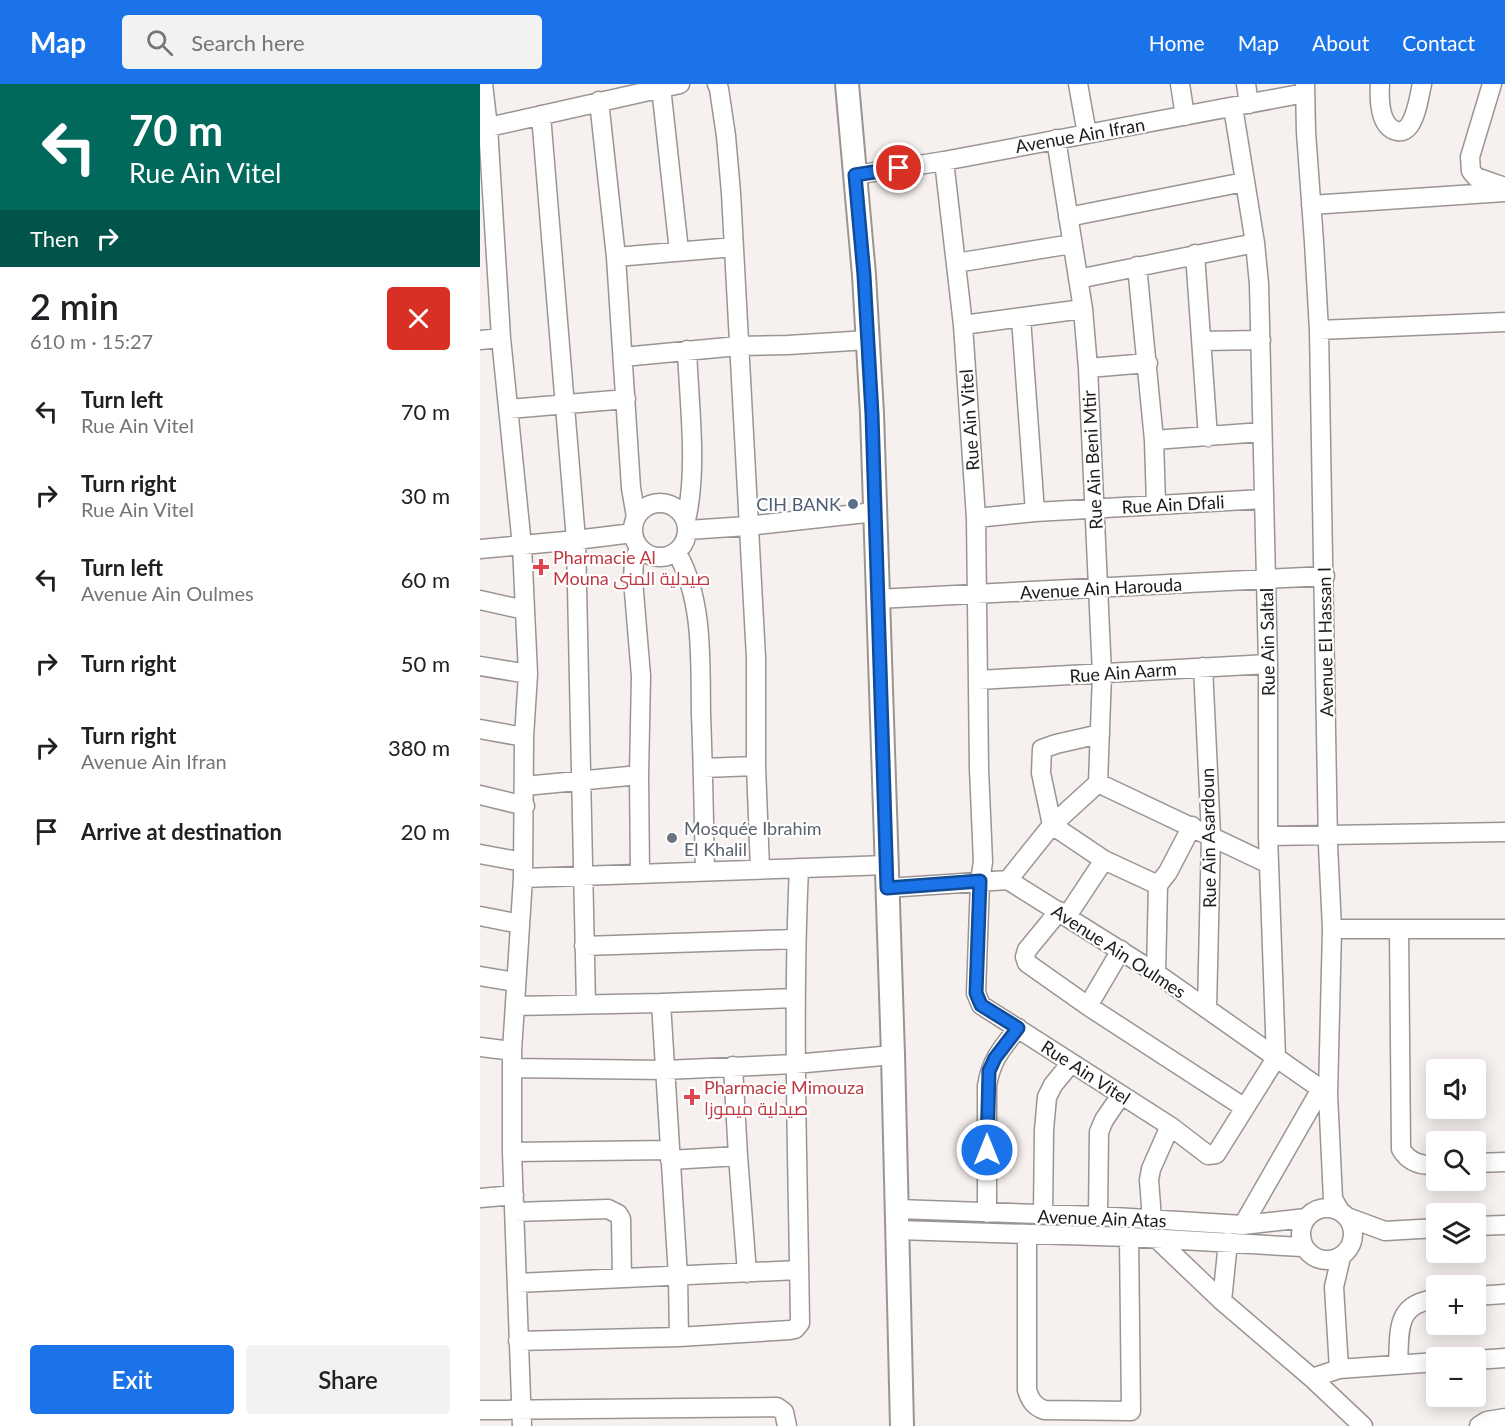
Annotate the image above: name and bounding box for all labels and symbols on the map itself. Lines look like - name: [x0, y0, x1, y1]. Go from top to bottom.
- street label: Avenue Ain Ifran: [1013, 113, 1147, 157]
- pin: [873, 142, 924, 193]
- street label: Rue Ain Vitel: [954, 369, 984, 471]
- street label: Rue Ain Beni Mtir: [1077, 389, 1107, 530]
- street label: Rue Ain Dfali: [1121, 490, 1225, 518]
- place label: CIH BANK: [756, 493, 841, 515]
- marker: CIH BANK: [846, 497, 860, 511]
- place label: Pharmacie Al Mouna صيدلية المنى: [553, 546, 710, 590]
- marker: Pharmacie Al Mouna صيدلية المنى: [534, 560, 548, 574]
- street label: Avenue El Hassan I: [1313, 567, 1337, 717]
- street label: Avenue Ain Harouda: [1019, 573, 1183, 603]
- street label: Rue Ain Saltal: [1255, 588, 1279, 696]
- street label: Rue Ain Aarm: [1069, 657, 1177, 687]
- street label: Rue Ain Asardoun: [1196, 768, 1220, 908]
- place label: Mosquée Ibrahim El Khalil: [684, 817, 822, 860]
- marker: Mosquée Ibrahim El Khalil: [665, 831, 679, 845]
- street label: Avenue Ain Oulmes: [1048, 899, 1190, 1003]
- street label: Rue Ain Vitel: [1037, 1035, 1135, 1109]
- place label: Pharmacie Mimouza صيدلية ميموزا: [704, 1076, 864, 1120]
- marker: Pharmacie Mimouza صيدلية ميموزا: [685, 1090, 699, 1104]
- position arrow: [955, 1118, 1019, 1182]
- street label: Avenue Ain Atas: [1037, 1205, 1167, 1231]

